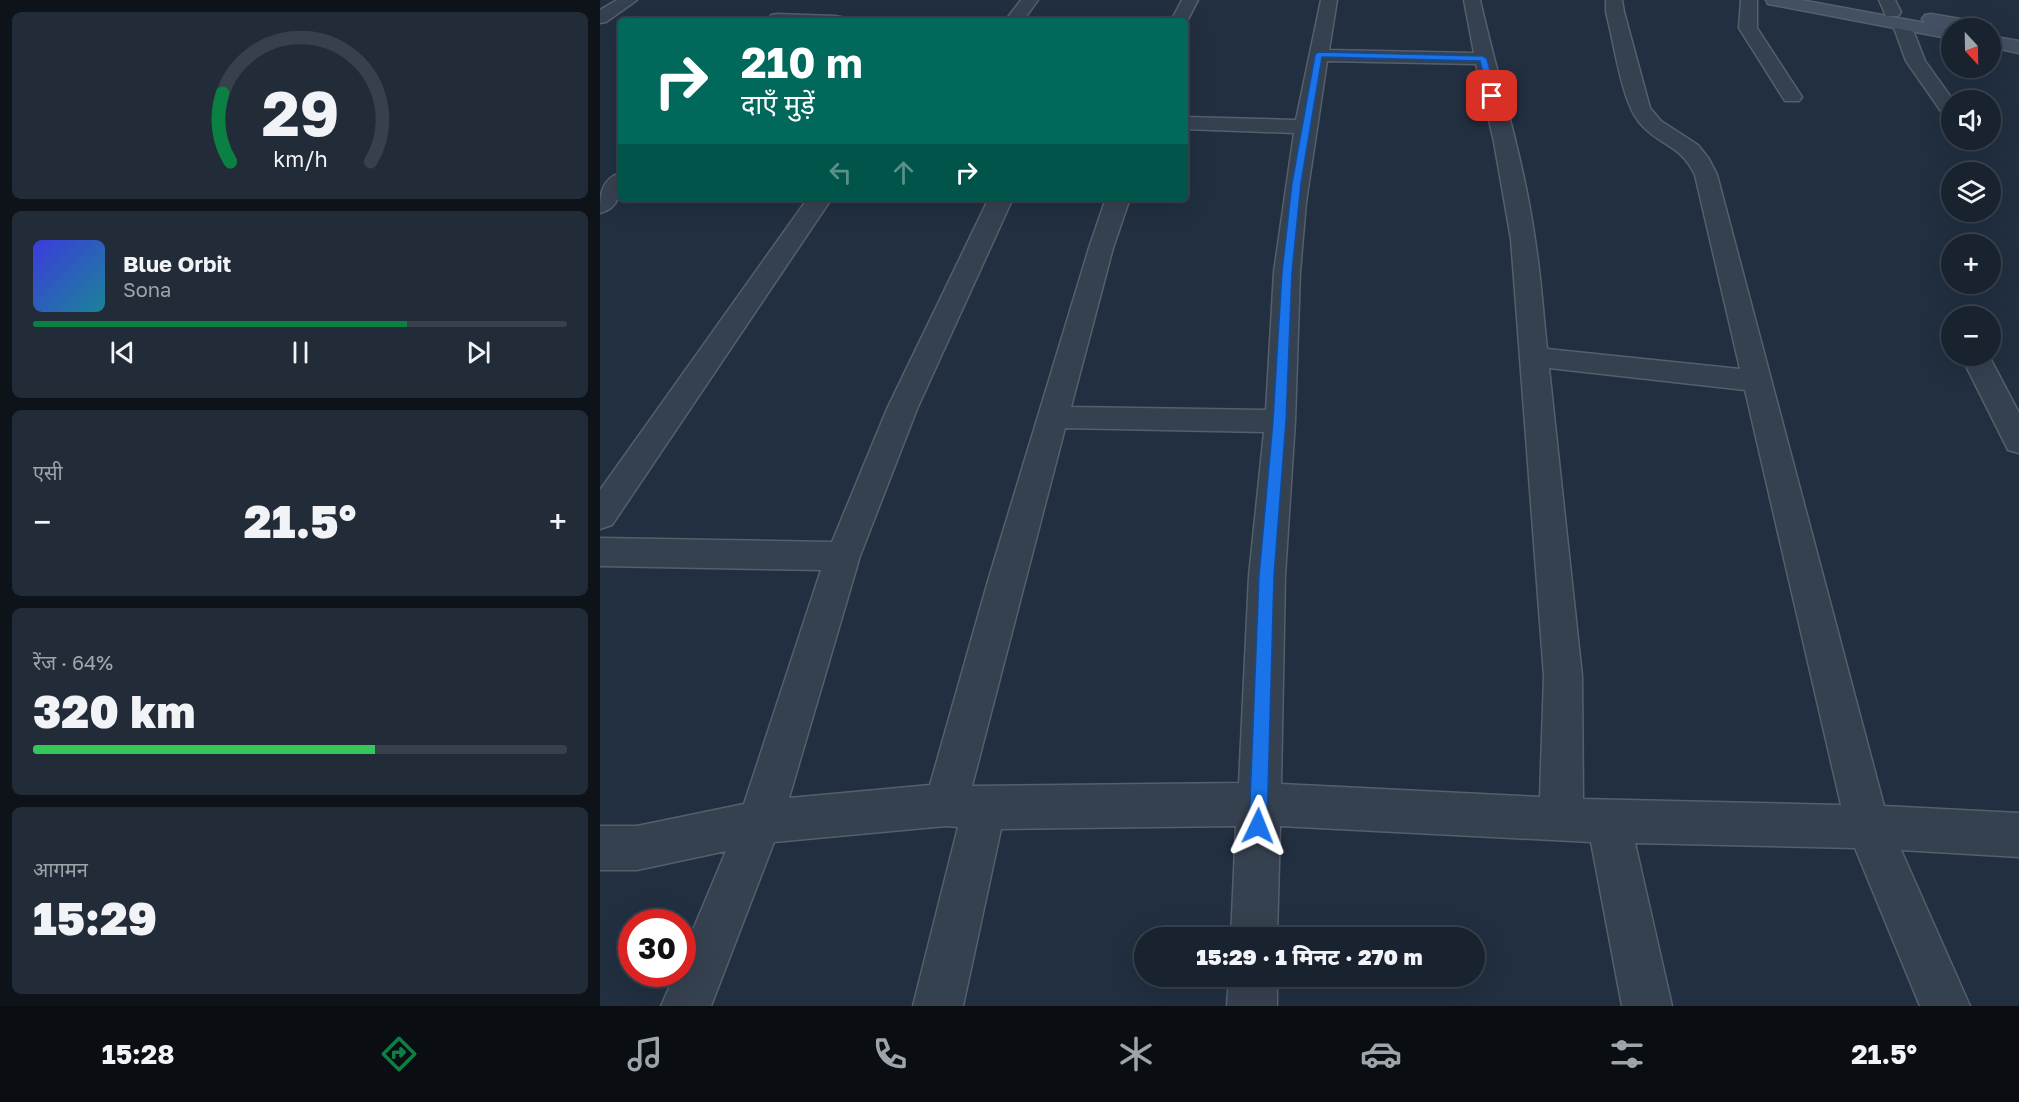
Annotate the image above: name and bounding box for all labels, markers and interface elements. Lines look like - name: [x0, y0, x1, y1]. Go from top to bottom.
- north arrow: [1941, 18, 2001, 78]
- map controls: [1941, 18, 2001, 366]
- text: 210 m: [741, 37, 863, 87]
- icon: right: [642, 42, 720, 120]
- pin: [1466, 70, 1517, 121]
- text: 29: [261, 76, 339, 151]
- icon: arrive: [1475, 79, 1508, 112]
- text: दाएँ मुड़ें: [741, 88, 815, 120]
- button: sound: [1941, 90, 2001, 150]
- text: km/h: [273, 147, 327, 173]
- icon: left: [824, 156, 857, 189]
- icon: ahead: [887, 156, 920, 189]
- icon: right: [950, 156, 983, 189]
- button: layers: [1941, 162, 2001, 222]
- button: +: [1941, 234, 2001, 294]
- text: Blue Orbit: [123, 250, 231, 277]
- text: Sona: [123, 277, 171, 301]
- button: −: [1941, 306, 2001, 366]
- icon: previous: [106, 336, 139, 369]
- icon: pause: [284, 336, 317, 369]
- icon: next: [462, 336, 495, 369]
- text: एसी: [33, 460, 63, 484]
- text: 21.5°: [244, 494, 356, 548]
- text: −: [33, 502, 51, 541]
- text: +: [549, 502, 567, 541]
- text: रेंज · 64%: [33, 650, 113, 674]
- text: 320 km: [33, 684, 195, 738]
- position arrow: [1226, 794, 1290, 858]
- text: आगमन: [33, 857, 88, 881]
- text: 15:29: [33, 891, 157, 945]
- speed limit sign: 30: [618, 909, 696, 987]
- text: 15:29 · 1 मिनट · 270 m: [1196, 943, 1423, 970]
- icon: directions: [378, 1033, 420, 1075]
- icon: music: [624, 1033, 666, 1075]
- icon: phone: [869, 1033, 911, 1075]
- icon: climate: [1115, 1033, 1157, 1075]
- icon: car: [1360, 1033, 1402, 1075]
- icon: filters: [1606, 1033, 1648, 1075]
- text: 15:28: [102, 1038, 175, 1070]
- text: 21.5°: [1851, 1038, 1917, 1070]

